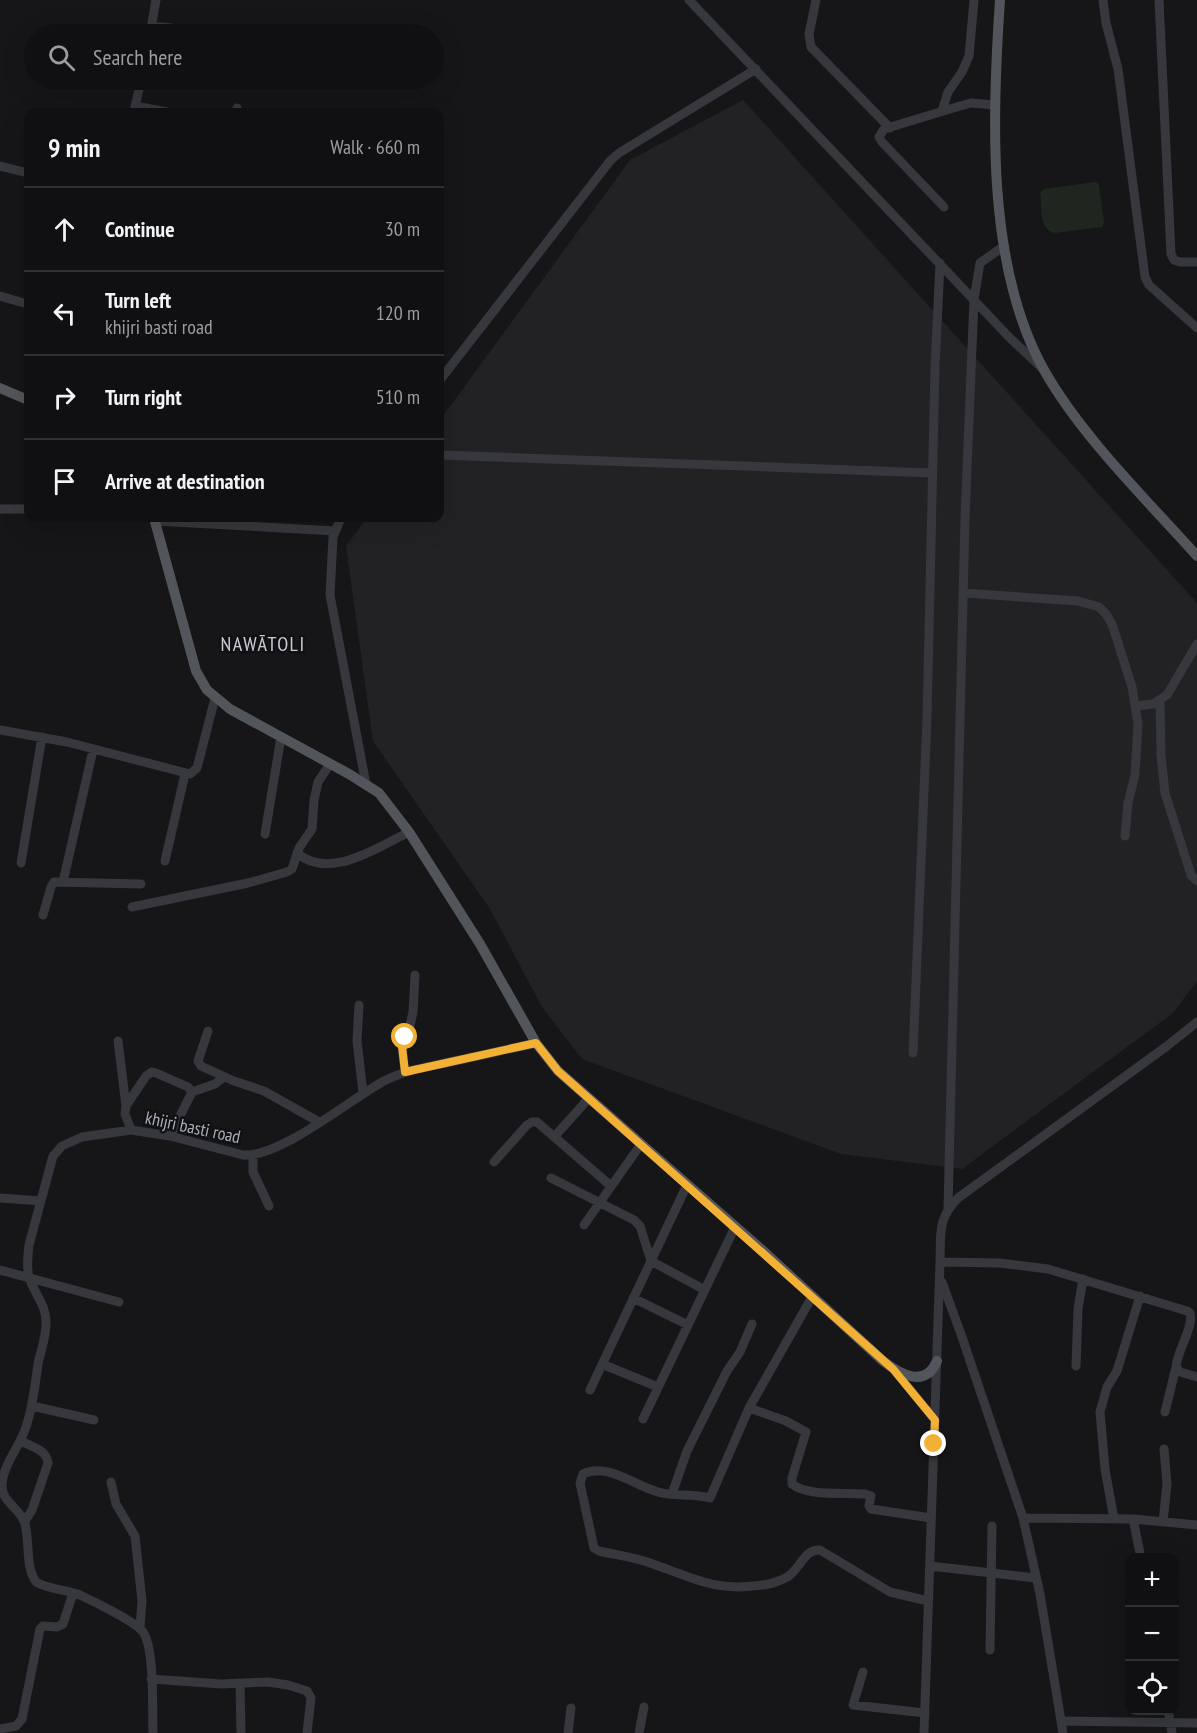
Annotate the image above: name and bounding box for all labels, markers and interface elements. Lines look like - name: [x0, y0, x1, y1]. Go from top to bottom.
- search box: [24, 24, 444, 90]
- icon: search: [45, 41, 78, 74]
- text: Search here: [93, 43, 182, 71]
- text: 9 min: [48, 131, 101, 164]
- text: Walk · 660 m: [330, 134, 420, 160]
- icon: ahead: [48, 213, 81, 246]
- text: Continue: [105, 215, 175, 243]
- text: 30 m: [385, 216, 420, 242]
- text: Turn left: [105, 286, 171, 314]
- icon: left: [48, 297, 81, 330]
- text: 120 m: [376, 300, 420, 326]
- text: khijri basti road: [105, 314, 213, 340]
- icon: right: [48, 381, 81, 414]
- text: Turn right: [105, 383, 182, 411]
- text: 510 m: [376, 384, 420, 410]
- icon: arrive: [48, 465, 81, 498]
- text: Arrive at destination: [105, 467, 265, 495]
- district label: NAWĀTOLI: [220, 631, 306, 657]
- route start: [391, 1023, 417, 1049]
- street label: khijri basti road: [143, 1106, 243, 1148]
- route end: [920, 1430, 946, 1456]
- map controls: [1125, 1553, 1179, 1715]
- button: +: [1125, 1553, 1179, 1607]
- button: −: [1125, 1607, 1179, 1661]
- button: locate: [1125, 1661, 1179, 1715]

